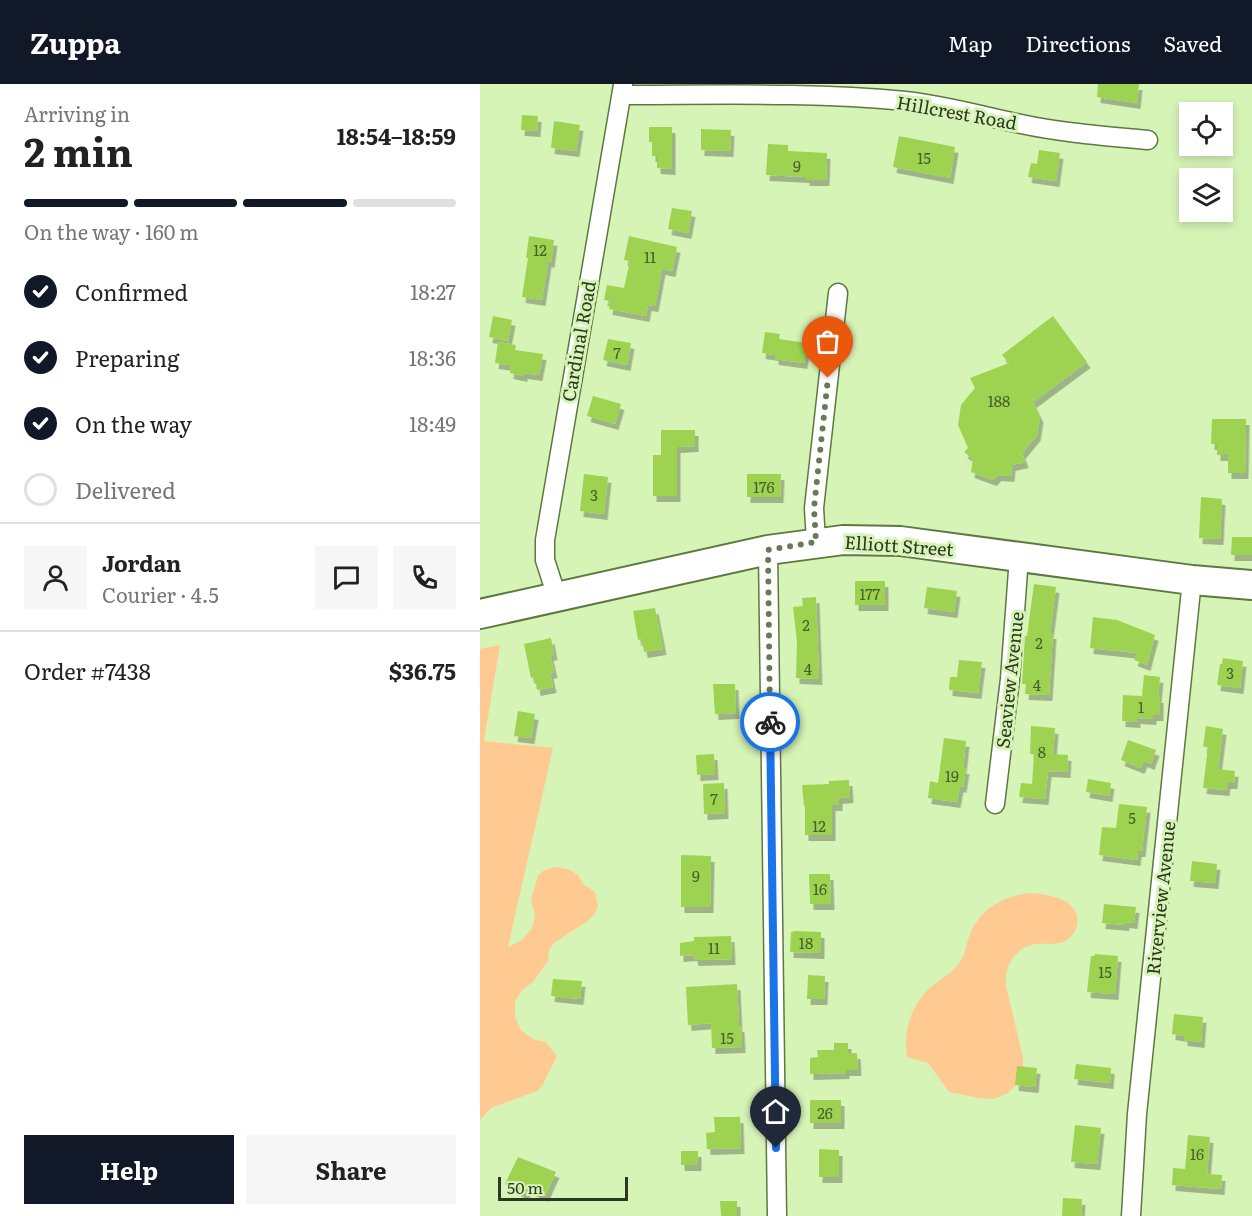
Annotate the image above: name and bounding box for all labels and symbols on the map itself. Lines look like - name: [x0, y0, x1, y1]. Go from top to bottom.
- street label: Hillcrest Road: [895, 88, 1019, 136]
- house number: 15: [917, 146, 931, 169]
- house number: 9: [793, 154, 801, 177]
- house number: 12: [533, 238, 547, 261]
- house number: 11: [644, 245, 656, 268]
- street label: Cardinal Road: [554, 278, 602, 404]
- pin: [802, 316, 853, 378]
- house number: 7: [613, 341, 621, 364]
- house number: 188: [988, 389, 1010, 412]
- house number: 176: [753, 475, 775, 498]
- house number: 3: [590, 483, 598, 506]
- street label: Elliott Street: [844, 528, 955, 562]
- house number: 177: [860, 582, 881, 605]
- street label: Seaview Avenue: [988, 610, 1030, 750]
- house number: 2: [802, 613, 810, 636]
- house number: 2: [1035, 631, 1043, 654]
- house number: 4: [804, 657, 812, 680]
- house number: 3: [1226, 661, 1234, 684]
- house number: 4: [1033, 673, 1041, 696]
- courier: [740, 692, 800, 752]
- house number: 1: [1138, 695, 1144, 718]
- house number: 8: [1038, 740, 1046, 763]
- house number: 19: [945, 764, 959, 787]
- house number: 7: [710, 787, 718, 810]
- house number: 5: [1128, 806, 1136, 829]
- house number: 12: [812, 814, 826, 837]
- street label: Riverview Avenue: [1138, 820, 1182, 976]
- house number: 9: [692, 864, 700, 887]
- house number: 16: [813, 877, 827, 900]
- house number: 18: [799, 931, 813, 954]
- house number: 11: [708, 936, 720, 959]
- house number: 15: [1098, 960, 1112, 983]
- house number: 15: [720, 1026, 734, 1049]
- pin: [750, 1086, 801, 1148]
- house number: 26: [817, 1101, 833, 1124]
- house number: 16: [1190, 1142, 1204, 1165]
- scale bar: [498, 1174, 628, 1202]

